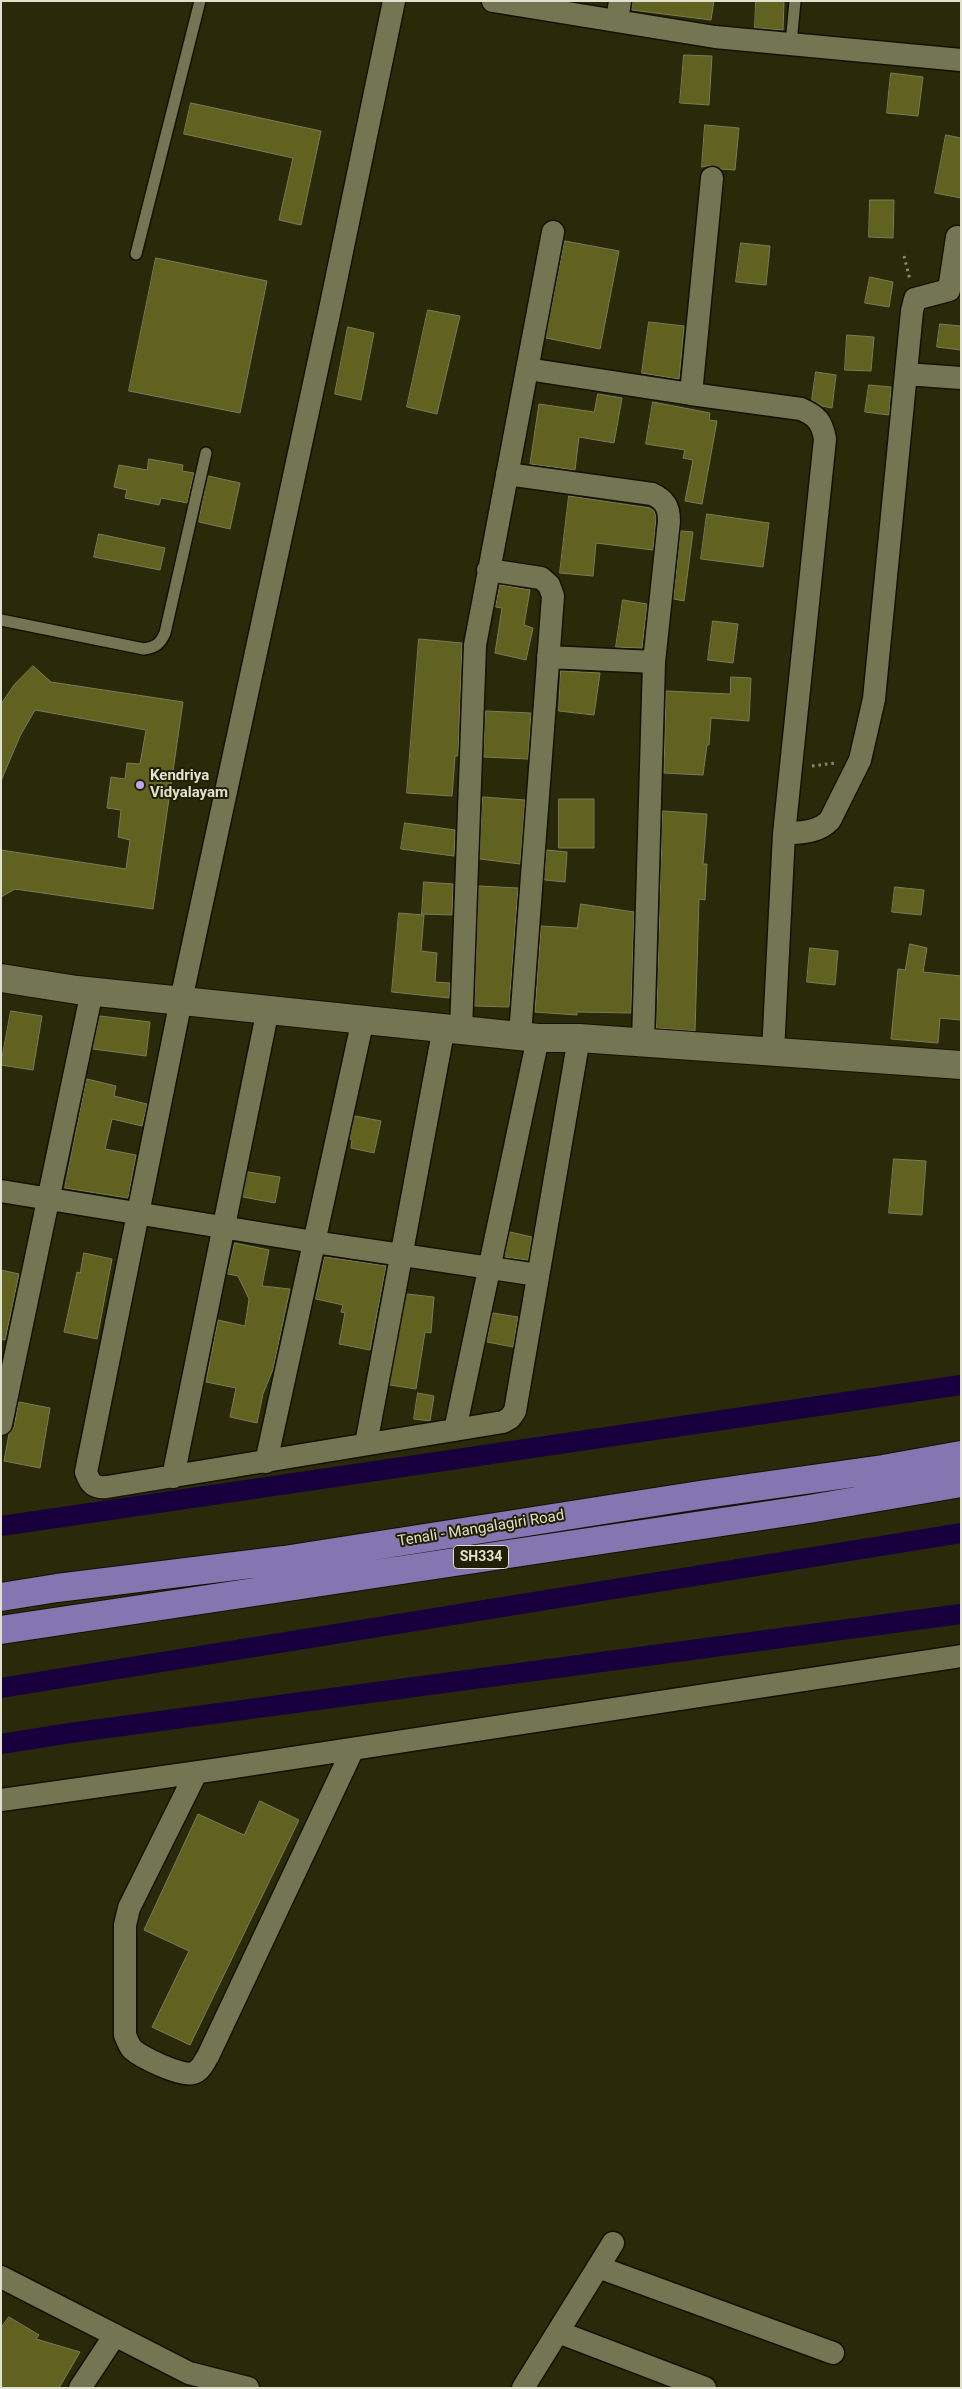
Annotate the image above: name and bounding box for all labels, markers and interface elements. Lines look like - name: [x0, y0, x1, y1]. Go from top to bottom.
- place label: Kendriya Vidyalayam: [150, 767, 228, 802]
- marker: Kendriya Vidyalayam: [134, 779, 146, 791]
- street label: Tenali - Mangalagiri Road: [396, 1507, 566, 1551]
- road number: SH334: [454, 1545, 508, 1568]

